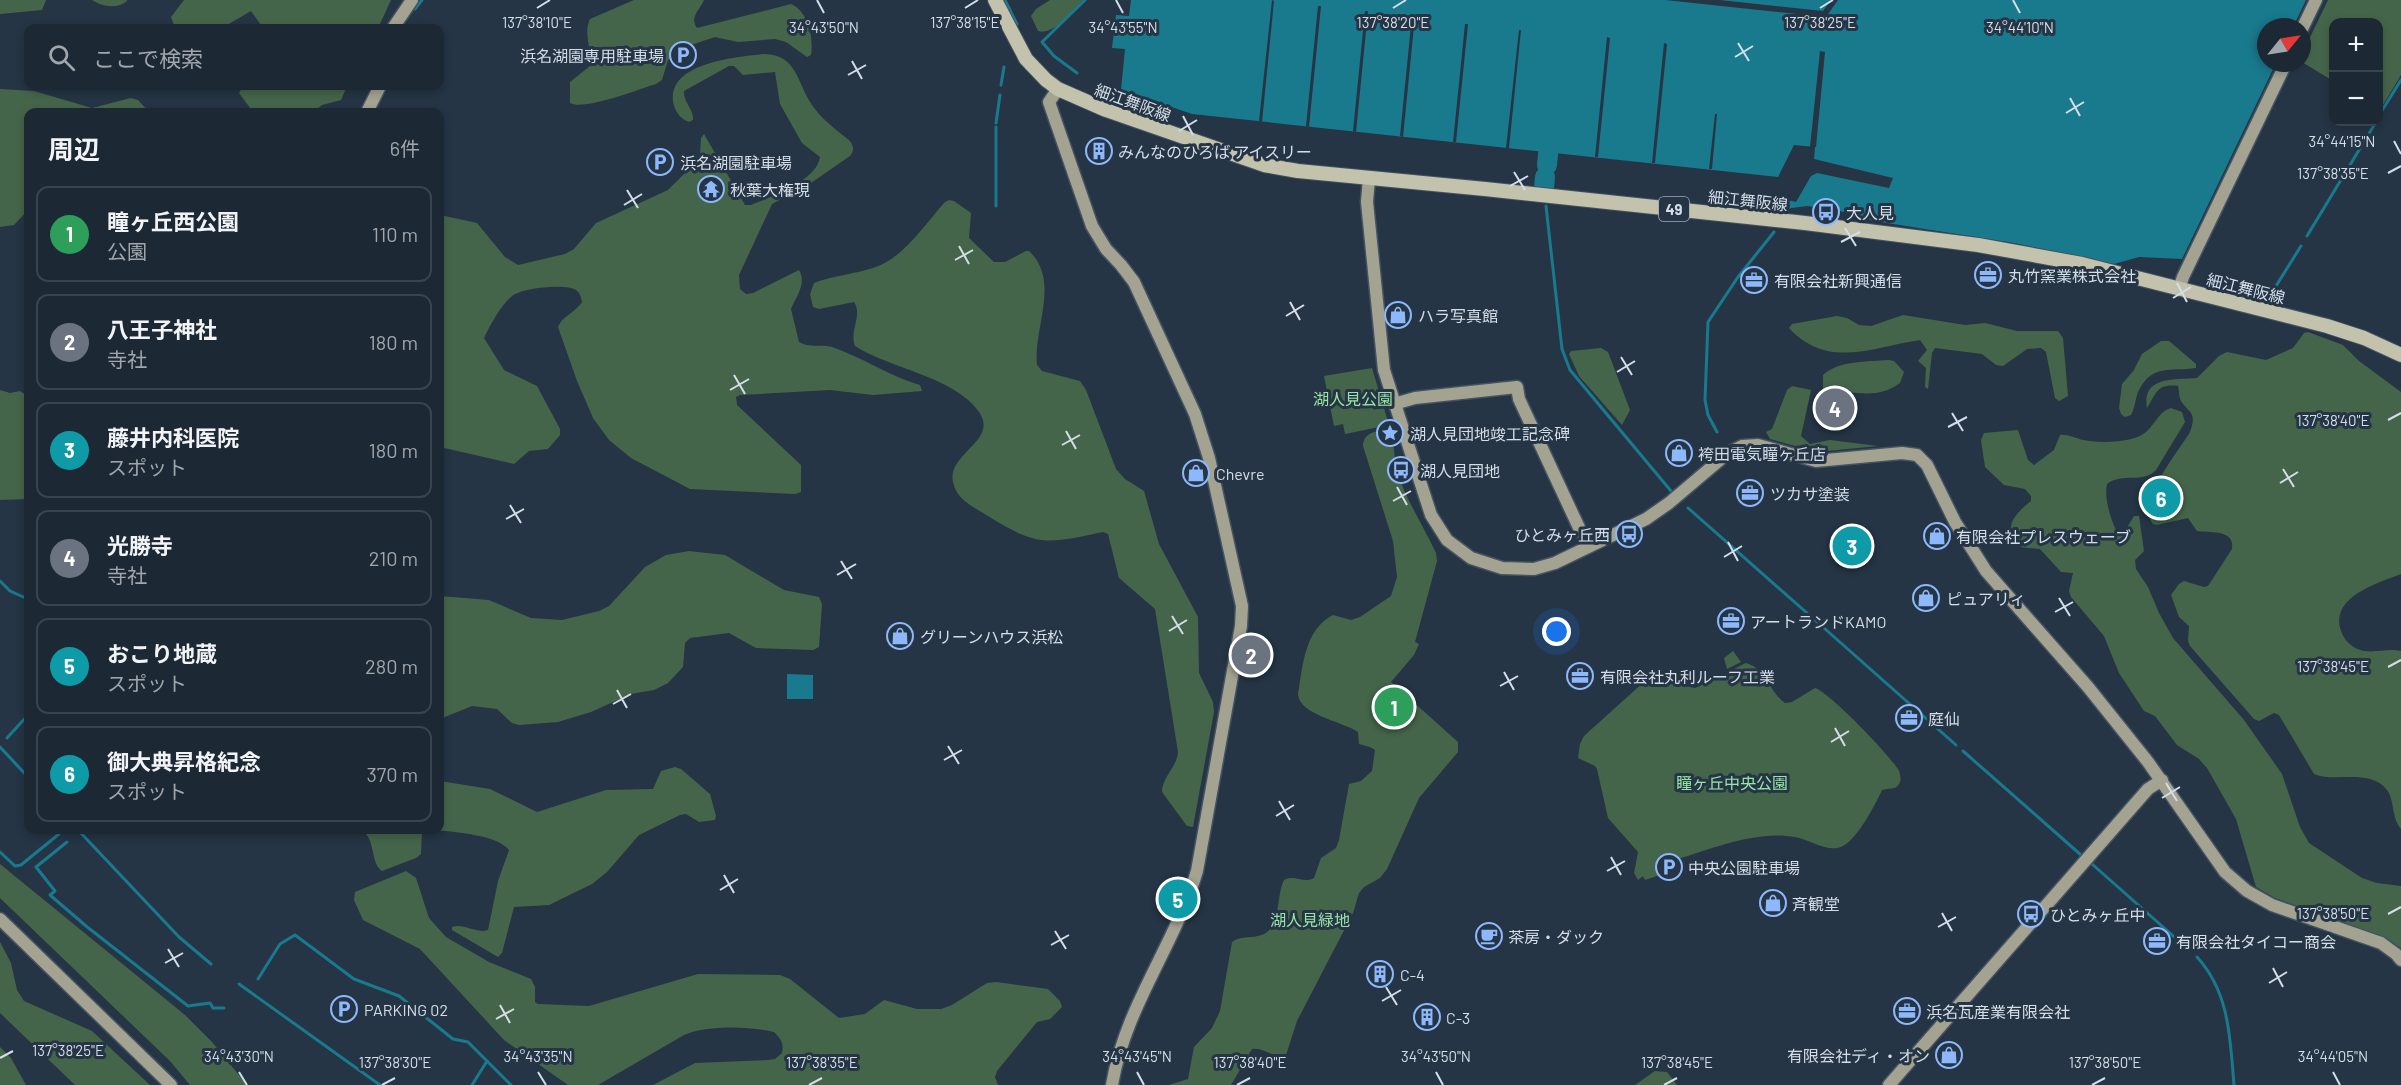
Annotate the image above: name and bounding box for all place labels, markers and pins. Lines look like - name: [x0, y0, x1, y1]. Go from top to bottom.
- parking icon: 浜名湖園専用駐車場: [668, 40, 698, 70]
- place label: 浜名湖園専用駐車場: [520, 46, 664, 65]
- building icon: みんなのひろば アイスリー: [1084, 136, 1114, 166]
- place label: みんなのひろば アイスリー: [1118, 142, 1312, 161]
- parking icon: 浜名湖園駐車場: [645, 147, 675, 177]
- place label: 浜名湖園駐車場: [680, 153, 792, 172]
- temple icon: 秋葉大権現: [696, 174, 726, 204]
- place label: 秋葉大権現: [730, 180, 810, 199]
- bus stop icon: 大人見: [1811, 197, 1841, 227]
- place label: 大人見: [1846, 203, 1894, 222]
- office icon: 丸竹窯業株式会社: [1973, 260, 2003, 290]
- office icon: 有限会社新興通信: [1739, 265, 1769, 295]
- place label: 丸竹窯業株式会社: [2008, 266, 2136, 285]
- place label: 有限会社新興通信: [1774, 271, 1902, 290]
- shop icon: ハラ写真館: [1383, 300, 1413, 330]
- place label: ハラ写真館: [1418, 306, 1498, 325]
- pin: 4: [1816, 386, 1854, 430]
- place icon: 湖人見団地竣工記念碑: [1375, 418, 1405, 448]
- place label: 湖人見団地竣工記念碑: [1410, 424, 1570, 443]
- shop icon: 袴田電気瞳ヶ丘店: [1664, 438, 1694, 468]
- place label: 袴田電気瞳ヶ丘店: [1698, 444, 1826, 463]
- bus stop icon: 湖人見団地: [1386, 455, 1416, 485]
- shop icon: Chevre: [1181, 458, 1211, 488]
- place label: 湖人見団地: [1420, 461, 1500, 480]
- place label: Chevre: [1216, 464, 1264, 483]
- pin: 6: [2142, 476, 2180, 520]
- office icon: ツカサ塗装: [1735, 478, 1765, 508]
- place label: ツカサ塗装: [1770, 484, 1850, 503]
- bus stop icon: ひとみヶ丘西: [1614, 519, 1644, 549]
- shop icon: 有限会社プレスウェーブ: [1922, 521, 1952, 551]
- pin: 3: [1832, 524, 1872, 568]
- place label: ひとみヶ丘西: [1514, 525, 1610, 544]
- place label: 有限会社プレスウェーブ: [1956, 527, 2131, 546]
- shop icon: ピュアリィ: [1911, 583, 1941, 613]
- place label: ピュアリィ: [1946, 589, 2026, 608]
- office icon: アートランドKAMO: [1716, 606, 1746, 636]
- place label: アートランドKAMO: [1750, 612, 1886, 631]
- shop icon: グリーンハウス浜松: [885, 621, 915, 651]
- place label: グリーンハウス浜松: [920, 627, 1063, 646]
- pin: 2: [1232, 632, 1270, 678]
- office icon: 有限会社丸利ルーフ工業: [1565, 661, 1595, 691]
- place label: 有限会社丸利ルーフ工業: [1600, 667, 1775, 686]
- pin: 1: [1374, 684, 1414, 730]
- office icon: 庭仙: [1894, 703, 1924, 733]
- place label: 庭仙: [1928, 709, 1960, 728]
- parking icon: 中央公園駐車場: [1654, 852, 1684, 882]
- place label: 中央公園駐車場: [1688, 858, 1800, 877]
- pin: 5: [1158, 876, 1198, 922]
- shop icon: 斉観堂: [1758, 888, 1788, 918]
- place label: 斉観堂: [1792, 894, 1840, 913]
- bus stop icon: ひとみヶ丘中: [2016, 899, 2046, 929]
- place label: ひとみヶ丘中: [2050, 905, 2146, 924]
- cafe icon: 茶房・ダック: [1474, 921, 1504, 951]
- office icon: 有限会社タイコー商会: [2142, 926, 2172, 956]
- place label: 茶房・ダック: [1508, 927, 1604, 946]
- place label: 有限会社タイコー商会: [2176, 932, 2336, 951]
- building icon: C-4: [1365, 959, 1395, 989]
- place label: C-4: [1400, 965, 1425, 984]
- parking icon: PARKING 02: [329, 994, 359, 1024]
- office icon: 浜名瓦産業有限会社: [1892, 996, 1922, 1026]
- place label: PARKING 02: [364, 1000, 448, 1019]
- building icon: C-3: [1412, 1002, 1442, 1032]
- place label: 浜名瓦産業有限会社: [1926, 1002, 2070, 1021]
- place label: C-3: [1446, 1008, 1470, 1027]
- shop icon: 有限会社ディ・オン: [1934, 1040, 1964, 1070]
- place label: 有限会社ディ・オン: [1787, 1046, 1930, 1065]

